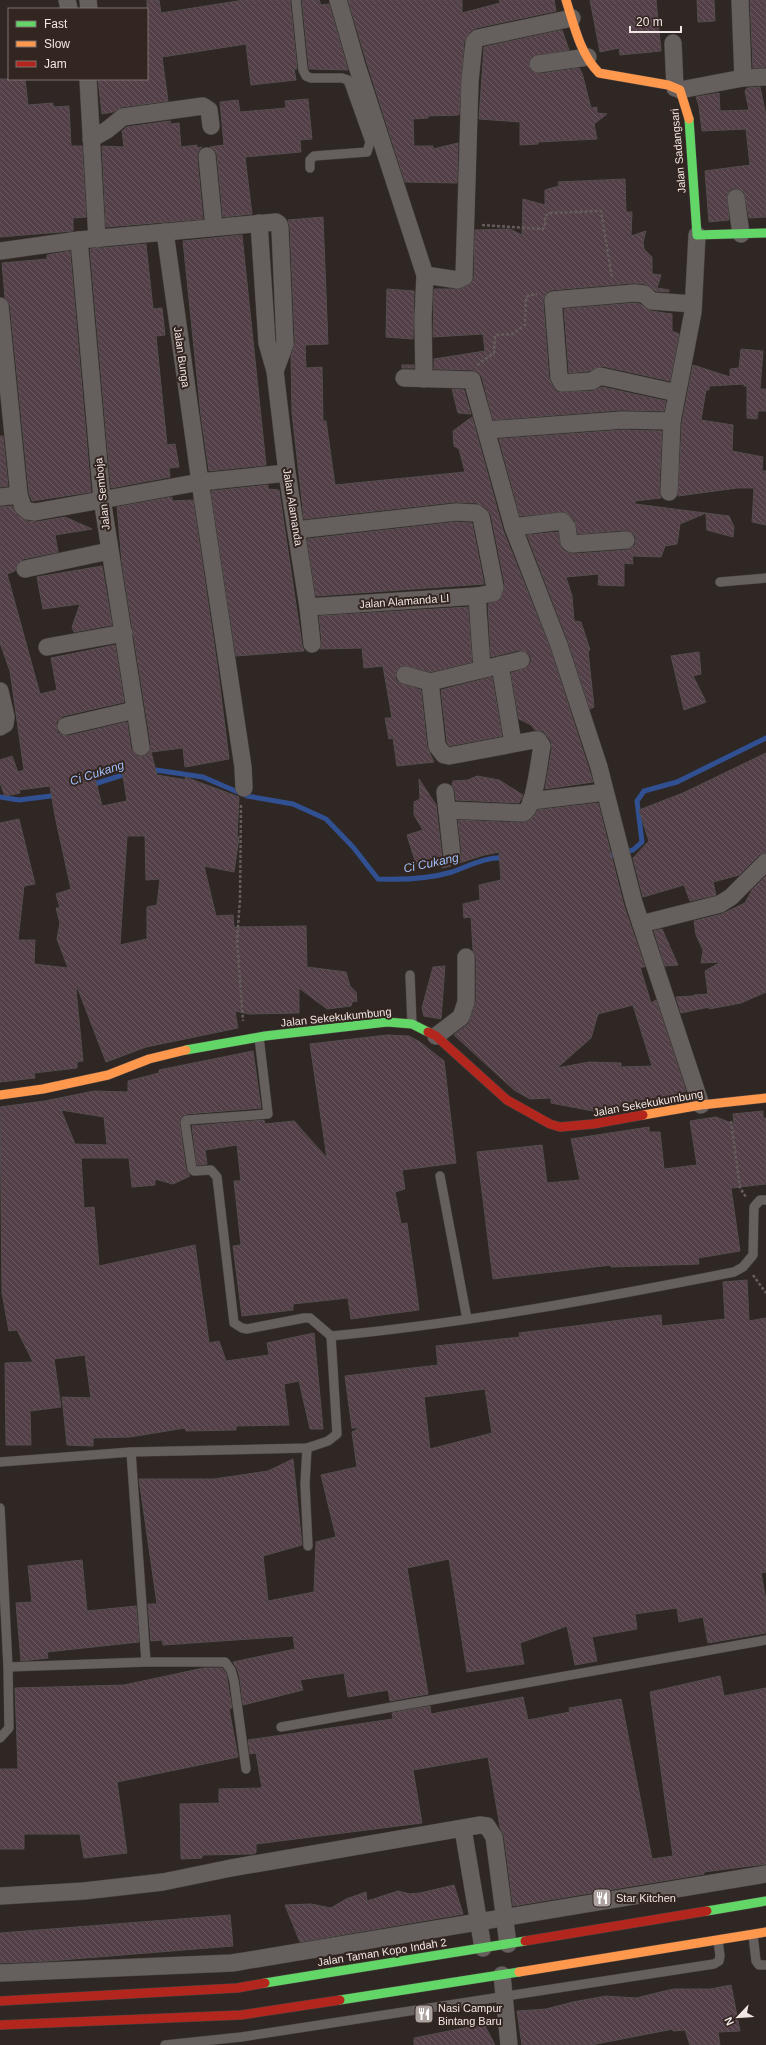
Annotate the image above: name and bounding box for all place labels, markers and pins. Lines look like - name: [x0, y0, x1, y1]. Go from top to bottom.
- restaurant icon: Star Kitchen: [591, 1887, 613, 1909]
- place label: Star Kitchen: [616, 1892, 676, 1904]
- place label: Nasi Campur Bintang Baru: [438, 2002, 503, 2027]
- restaurant icon: Nasi Campur Bintang Baru: [413, 2003, 435, 2025]

